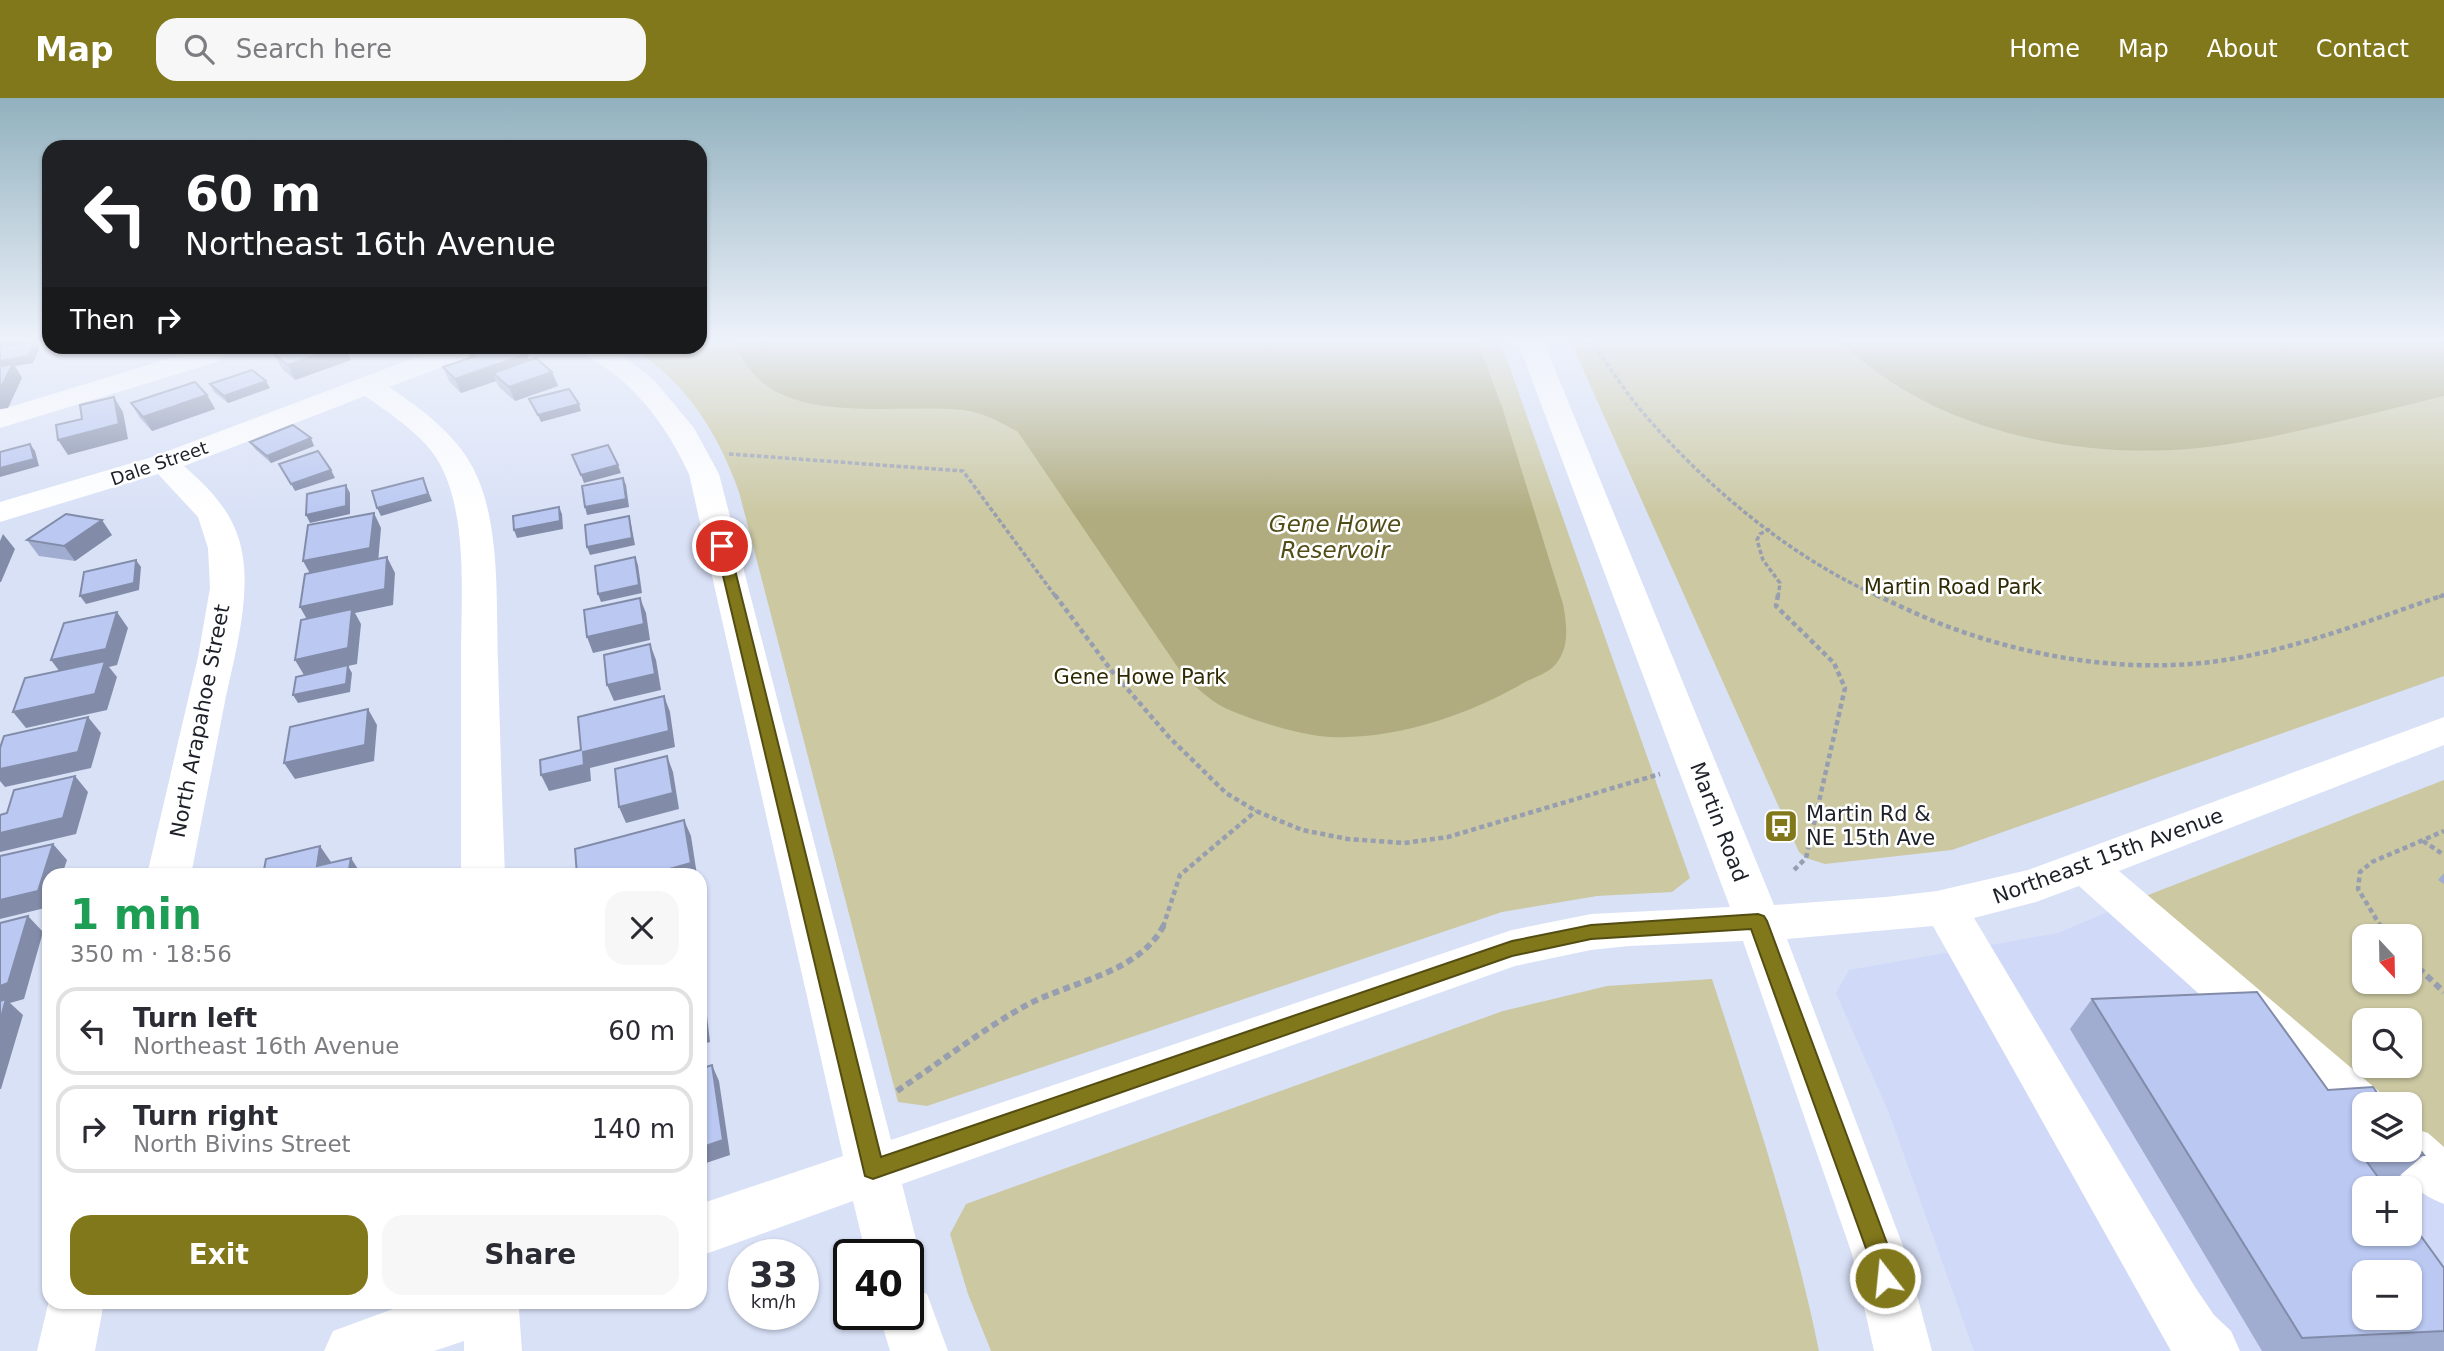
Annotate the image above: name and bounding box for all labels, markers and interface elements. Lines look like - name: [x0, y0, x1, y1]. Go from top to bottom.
- search box: [156, 18, 646, 81]
- text: Map: [35, 30, 114, 69]
- icon: search: [180, 30, 218, 68]
- text: Search here: [236, 34, 392, 64]
- text: Home: [2009, 35, 2080, 63]
- text: Map: [2118, 35, 2169, 63]
- text: About: [2207, 35, 2278, 63]
- text: Contact: [2316, 35, 2409, 63]
- text: 60 m: [185, 166, 321, 223]
- icon: left: [70, 168, 161, 259]
- text: Northeast 16th Avenue: [185, 225, 556, 263]
- icon: right: [149, 301, 187, 339]
- text: Then: [70, 305, 135, 335]
- street label: Dale Street: [108, 437, 210, 489]
- water label: Gene Howe Reservoir: [1269, 511, 1401, 563]
- pin: [692, 516, 752, 576]
- icon: arrive: [703, 527, 741, 565]
- park label: Martin Road Park: [1864, 575, 2043, 599]
- street label: North Arapahoe Street: [166, 602, 234, 840]
- park label: Gene Howe Park: [1054, 665, 1227, 689]
- street label: Martin Road: [1685, 759, 1753, 885]
- place label: Martin Rd & NE 15th Ave: [1806, 802, 1935, 850]
- street label: Northeast 15th Avenue: [1990, 803, 2226, 909]
- bus stop icon: Martin Rd & NE 15th Ave: [1762, 807, 1800, 845]
- text: 1 min: [70, 890, 202, 939]
- button: close: [605, 891, 679, 965]
- north arrow: [2352, 924, 2422, 994]
- map controls: [2352, 924, 2422, 1330]
- text: 350 m · 18:56: [70, 941, 232, 967]
- text: Turn left: [133, 1003, 257, 1033]
- button: search: [2352, 1008, 2422, 1078]
- icon: left: [74, 1012, 112, 1050]
- text: 60 m: [608, 1016, 675, 1046]
- text: Northeast 16th Avenue: [133, 1033, 400, 1059]
- button: layers: [2352, 1092, 2422, 1162]
- text: Turn right: [133, 1101, 278, 1131]
- icon: right: [74, 1110, 112, 1148]
- text: 140 m: [592, 1114, 675, 1144]
- text: North Bivins Street: [133, 1131, 351, 1157]
- button: +: [2352, 1176, 2422, 1246]
- button: Exit: [70, 1215, 368, 1295]
- button: Share: [382, 1215, 679, 1295]
- speed limit sign: 40: [833, 1239, 924, 1330]
- position arrow: [1848, 1241, 1922, 1315]
- text: 33: [749, 1255, 798, 1295]
- button: −: [2352, 1260, 2422, 1330]
- text: km/h: [751, 1291, 796, 1312]

